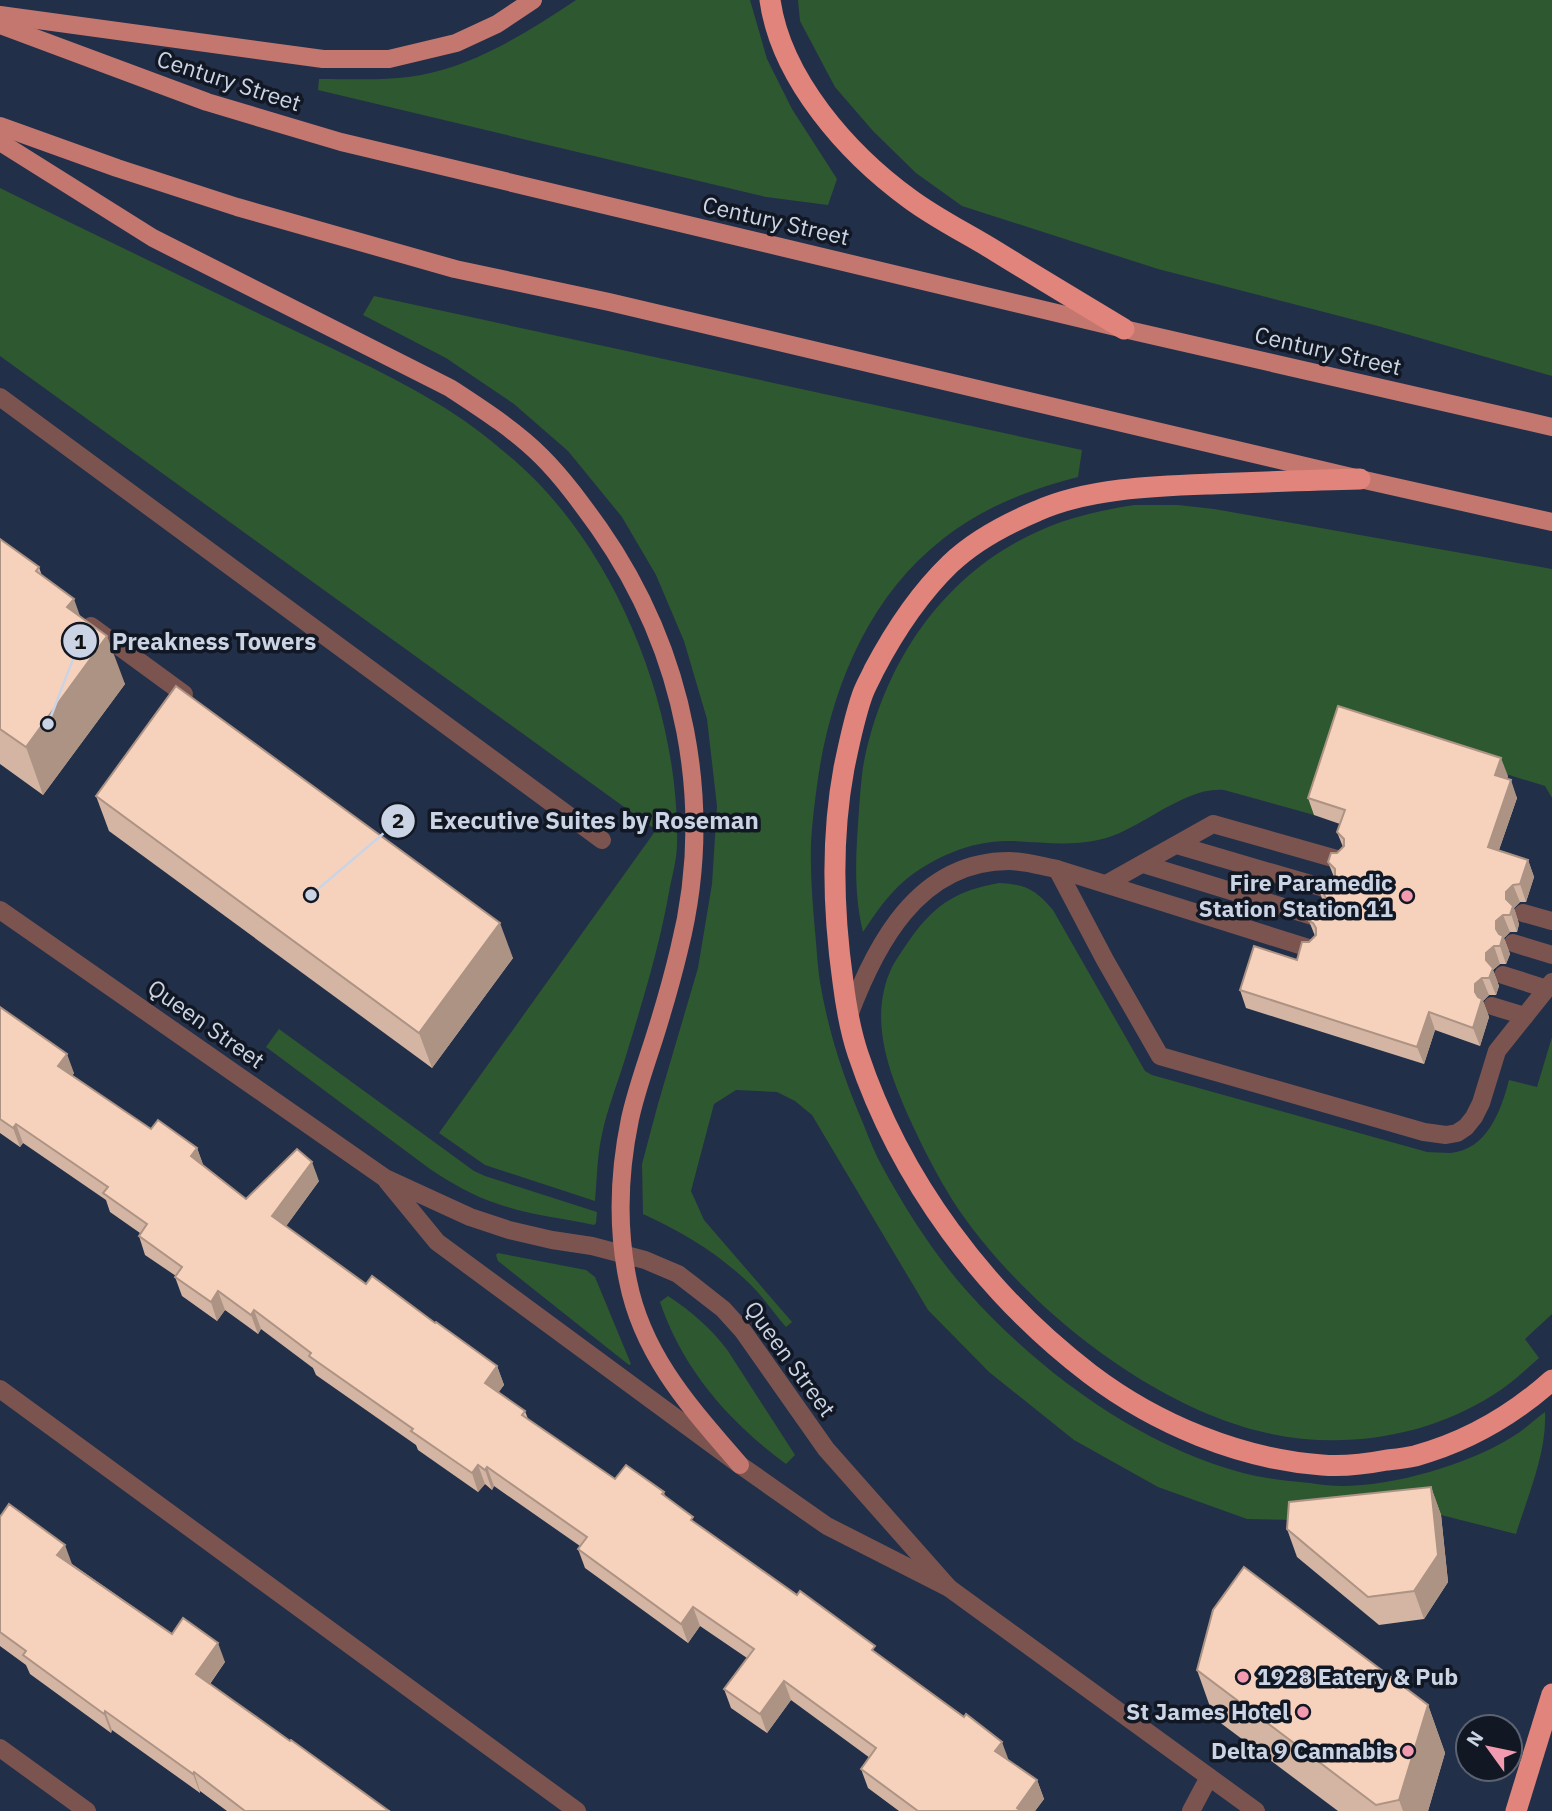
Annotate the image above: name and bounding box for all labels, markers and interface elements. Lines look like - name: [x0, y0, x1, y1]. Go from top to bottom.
- street label: Century Street: [153, 43, 305, 117]
- street label: Century Street: [700, 189, 853, 251]
- street label: Century Street: [1252, 319, 1405, 381]
- callout: Preakness Towers: [62, 619, 330, 664]
- text: Preakness Towers: [112, 625, 316, 657]
- text: 1: [74, 627, 87, 655]
- callout: Executive Suites by Roseman: [380, 798, 773, 843]
- text: Executive Suites by Roseman: [429, 804, 759, 836]
- text: 2: [392, 806, 404, 834]
- place label: Fire Paramedic Station Station 11: [1198, 867, 1393, 923]
- marker: Fire Paramedic Station Station 11: [1399, 888, 1415, 904]
- street label: Queen Street: [142, 972, 271, 1075]
- street label: Queen Street: [739, 1295, 843, 1422]
- place label: 1928 Eatery & Pub: [1257, 1661, 1458, 1691]
- marker: 1928 Eatery & Pub: [1235, 1669, 1251, 1685]
- place label: St James Hotel: [1126, 1696, 1289, 1726]
- marker: St James Hotel: [1295, 1704, 1311, 1720]
- north arrow: [1454, 1713, 1524, 1783]
- text: N: [1461, 1726, 1489, 1751]
- place label: Delta 9 Cannabis: [1211, 1735, 1394, 1765]
- marker: Delta 9 Cannabis: [1400, 1743, 1416, 1759]

